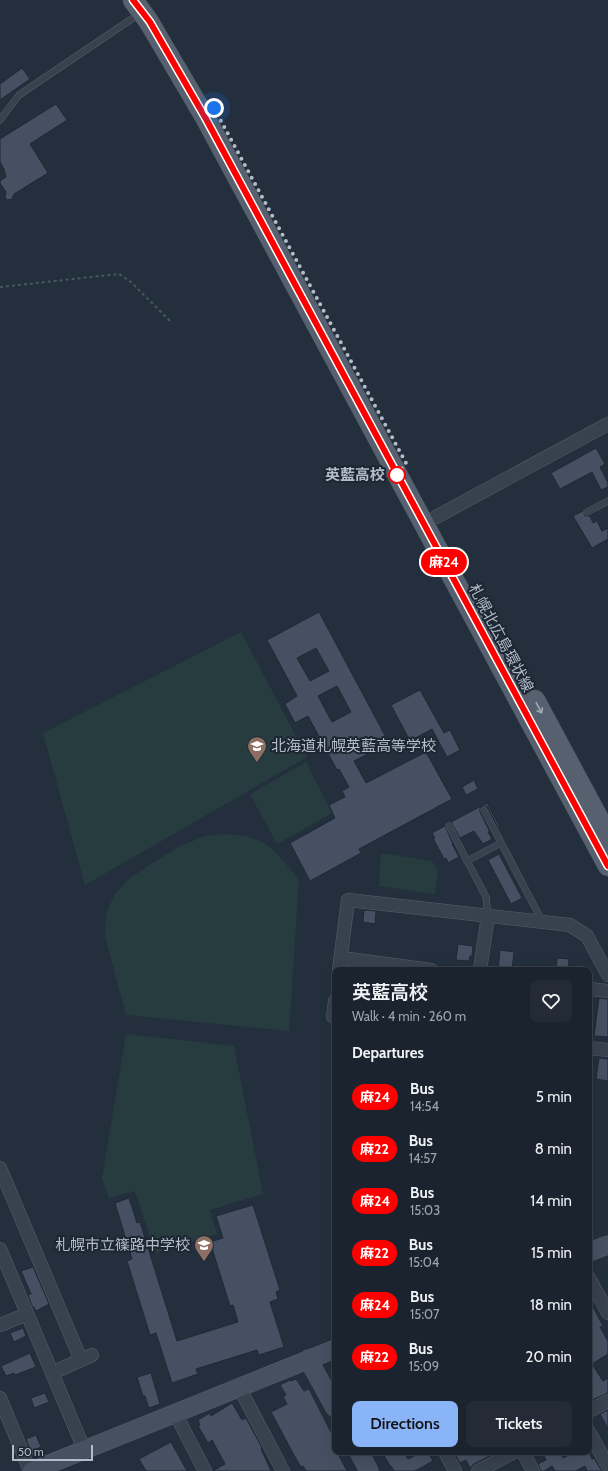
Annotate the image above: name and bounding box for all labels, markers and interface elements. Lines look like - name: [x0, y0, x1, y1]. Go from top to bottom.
- your location: [204, 98, 224, 118]
- place label: 英藍高校: [325, 466, 385, 484]
- marker: 英藍高校: [388, 466, 406, 484]
- line badge: 麻24: [421, 549, 467, 575]
- text: 麻24: [429, 553, 459, 571]
- street label: 札幌北広島環状線: [465, 581, 537, 695]
- one-way arrow: [535, 702, 543, 714]
- school or university icon: 北海道札幌英藍高等学校: [246, 735, 268, 763]
- place label: 北海道札幌英藍高等学校: [271, 737, 436, 755]
- button: heart: [530, 980, 572, 1022]
- text: 英藍高校: [352, 981, 428, 1004]
- text: Walk · 4 min · 260 m: [352, 1008, 466, 1024]
- text: Departures: [352, 1044, 424, 1062]
- text: Bus: [410, 1080, 434, 1098]
- text: 麻24: [360, 1088, 390, 1106]
- text: 5 min: [536, 1088, 572, 1106]
- text: 14:54: [410, 1098, 439, 1114]
- text: Bus: [409, 1132, 433, 1150]
- text: 麻22: [360, 1140, 389, 1158]
- text: 8 min: [535, 1140, 572, 1158]
- text: 14:57: [409, 1150, 437, 1166]
- text: Bus: [410, 1184, 434, 1202]
- text: 麻24: [360, 1192, 390, 1210]
- text: 14 min: [530, 1192, 572, 1210]
- text: 15:03: [410, 1202, 440, 1218]
- school or university icon: 札幌市立篠路中学校: [193, 1234, 215, 1262]
- place label: 札幌市立篠路中学校: [55, 1236, 190, 1254]
- text: Bus: [409, 1236, 433, 1254]
- text: 麻22: [360, 1244, 389, 1262]
- text: 15 min: [531, 1244, 572, 1262]
- text: 15:04: [409, 1254, 439, 1270]
- text: Bus: [410, 1288, 434, 1306]
- text: 麻24: [360, 1296, 390, 1314]
- text: 18 min: [530, 1296, 572, 1314]
- text: 15:07: [410, 1306, 440, 1322]
- text: Bus: [409, 1340, 433, 1358]
- text: 麻22: [360, 1348, 389, 1366]
- text: 20 min: [526, 1348, 572, 1366]
- text: 15:09: [409, 1358, 439, 1374]
- button: Directions: [352, 1401, 458, 1447]
- button: Tickets: [466, 1401, 572, 1447]
- scale bar: [12, 1443, 93, 1462]
- text: 50 m: [18, 1445, 44, 1459]

